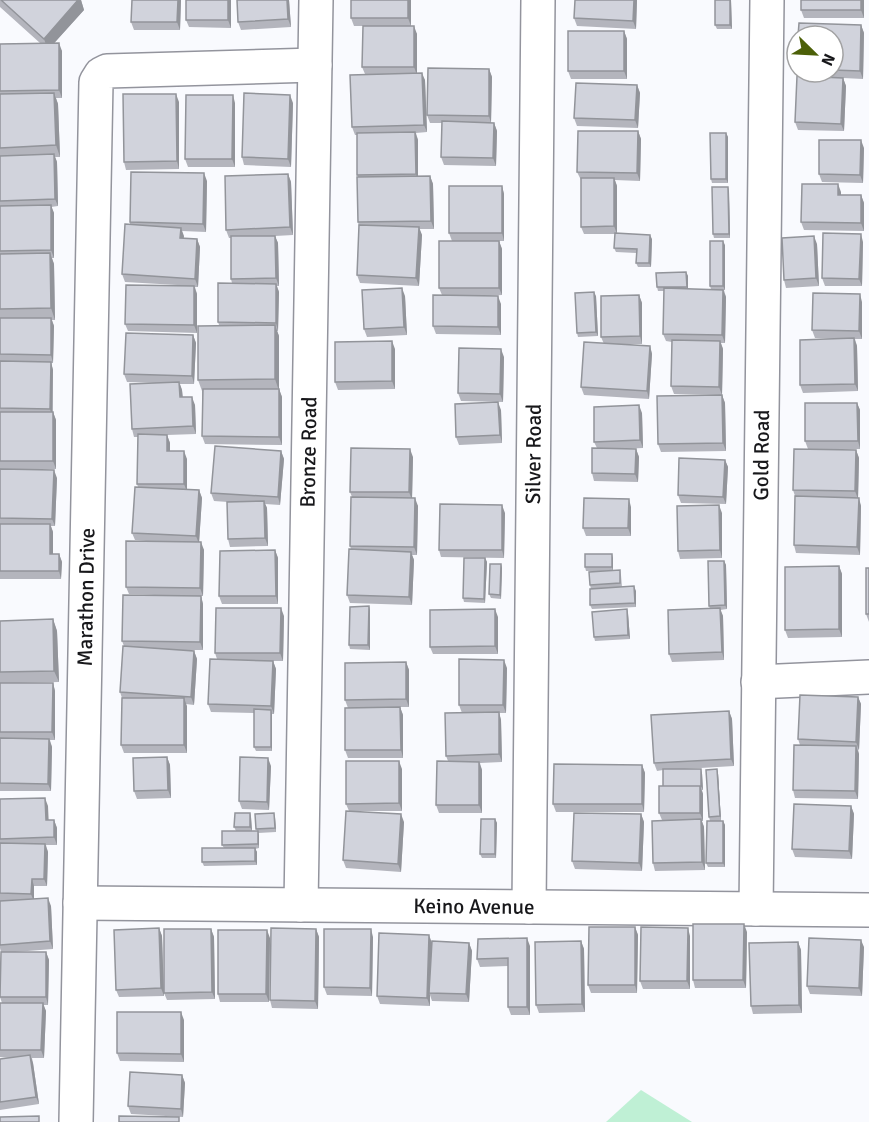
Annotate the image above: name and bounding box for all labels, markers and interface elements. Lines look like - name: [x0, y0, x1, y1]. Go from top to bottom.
- north arrow: [785, 24, 845, 84]
- text: N: [816, 51, 839, 69]
- street label: Bronze Road: [295, 396, 322, 508]
- street label: Silver Road: [520, 404, 547, 504]
- street label: Gold Road: [748, 409, 775, 501]
- street label: Marathon Drive: [72, 528, 100, 667]
- street label: Keino Avenue: [413, 893, 535, 920]

